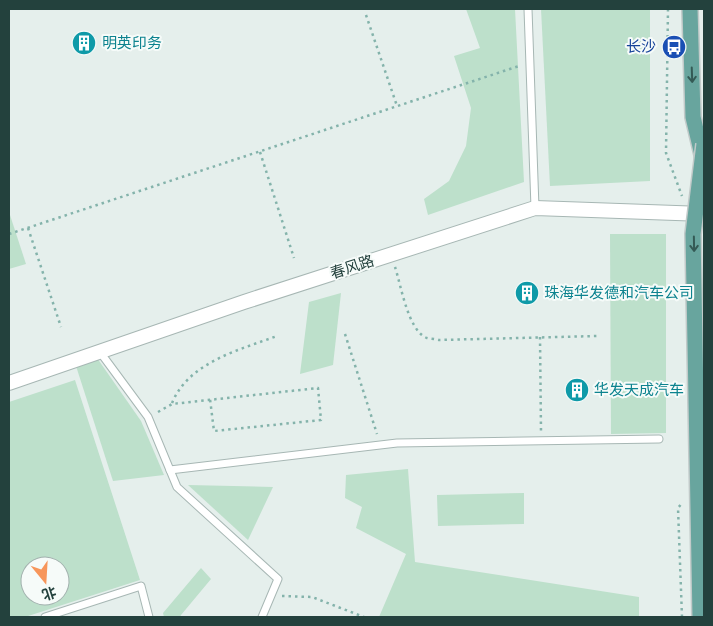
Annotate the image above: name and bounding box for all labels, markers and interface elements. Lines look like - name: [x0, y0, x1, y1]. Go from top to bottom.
- building icon: 明英印务: [71, 30, 97, 56]
- place label: 明英印务: [102, 34, 162, 52]
- bus stop icon: 长沙: [661, 34, 687, 60]
- place label: 长沙: [626, 38, 656, 56]
- one-way arrow: [687, 66, 697, 83]
- one-way arrow: [689, 236, 698, 252]
- street label: 春风路: [328, 251, 376, 283]
- building icon: 珠海华发德和汽车公司: [514, 280, 540, 306]
- place label: 珠海华发德和汽车公司: [544, 284, 694, 302]
- building icon: 华发天成汽车: [564, 377, 590, 403]
- place label: 华发天成汽车: [594, 381, 684, 399]
- north arrow: [20, 556, 70, 606]
- text: 北: [40, 583, 58, 603]

